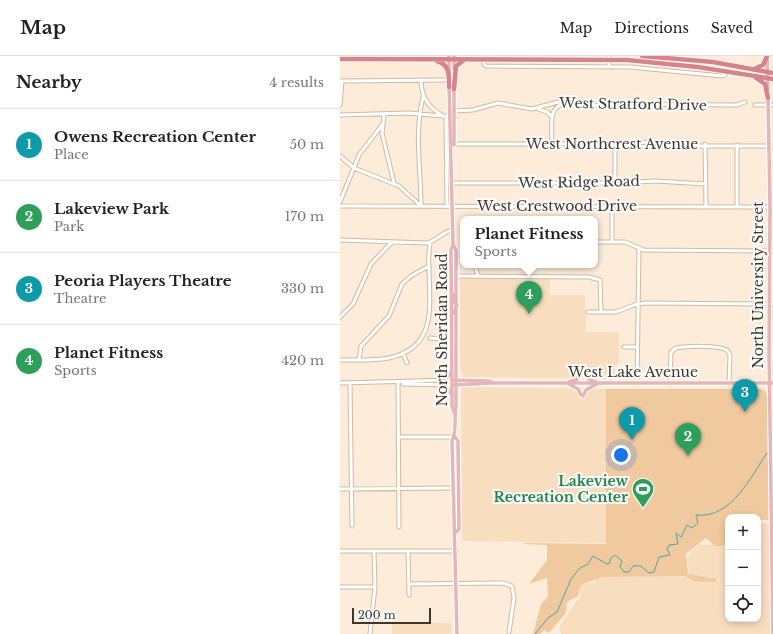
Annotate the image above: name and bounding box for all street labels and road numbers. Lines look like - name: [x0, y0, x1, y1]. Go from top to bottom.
- street label: West Stratford Drive: [558, 94, 707, 114]
- street label: West Northcrest Avenue: [525, 135, 698, 153]
- street label: West Ridge Road: [517, 172, 641, 192]
- street label: West Crestwood Drive: [476, 197, 637, 215]
- street label: North University Street: [749, 201, 767, 368]
- street label: North Sheridan Road: [433, 253, 451, 407]
- street label: West Lake Avenue: [567, 363, 698, 381]

